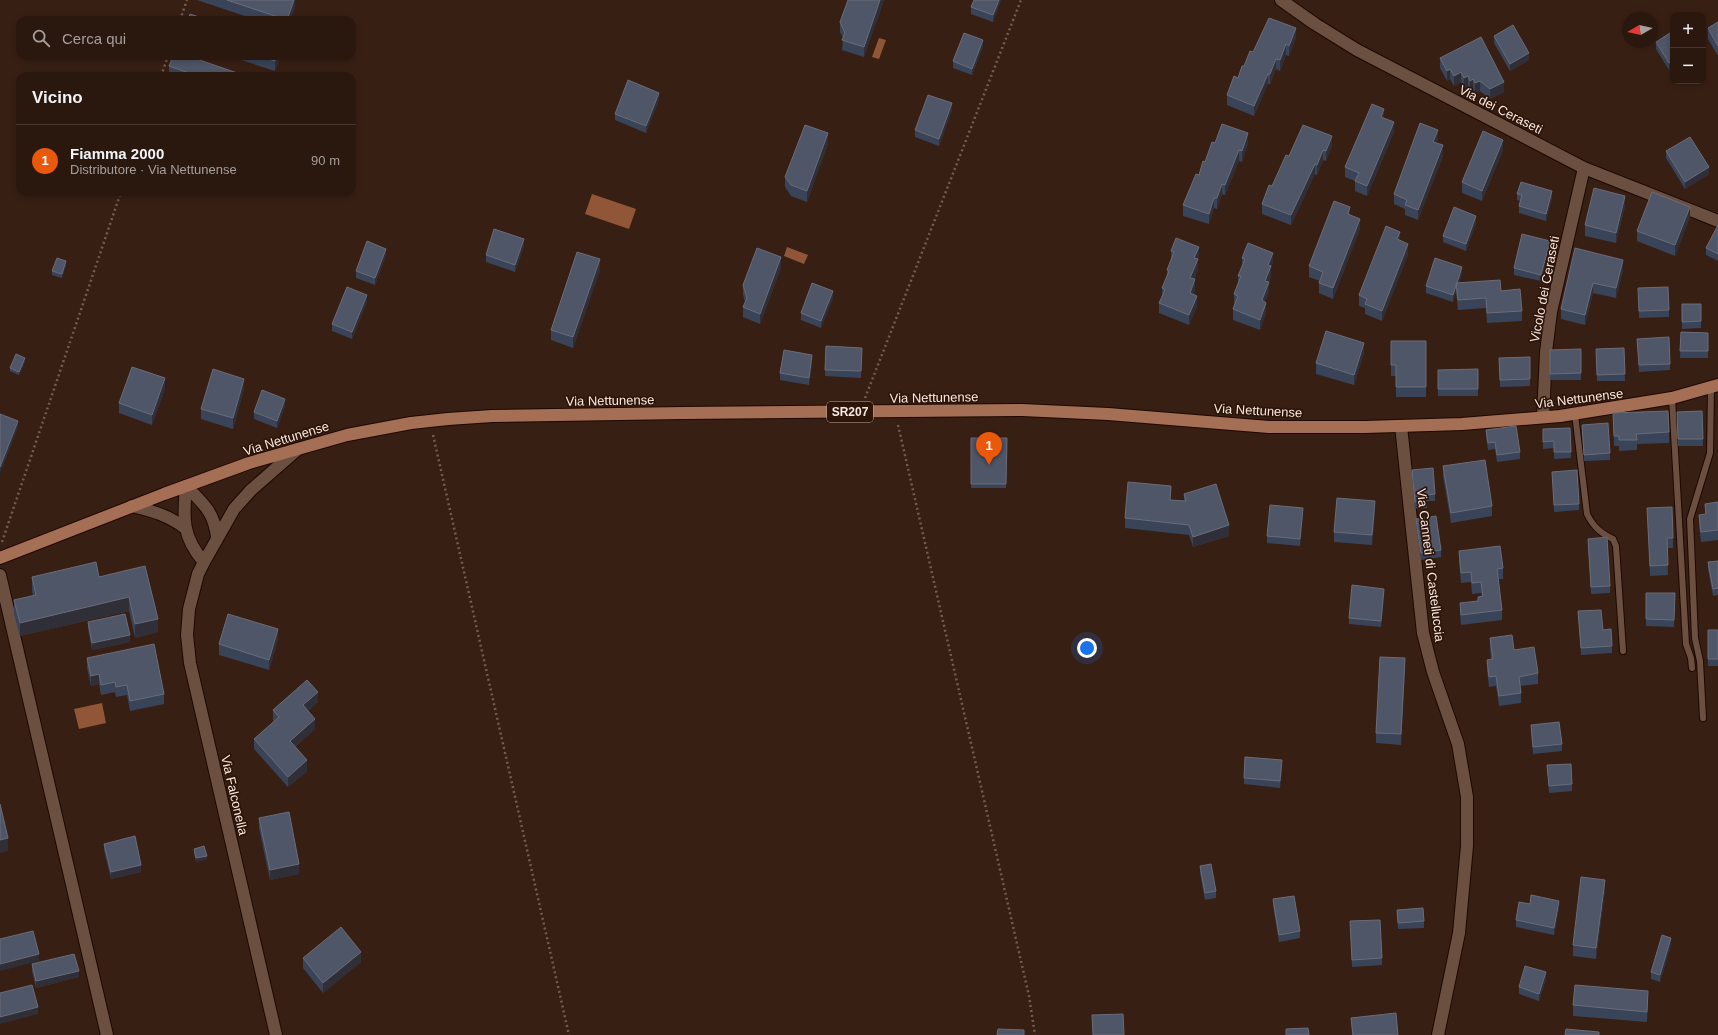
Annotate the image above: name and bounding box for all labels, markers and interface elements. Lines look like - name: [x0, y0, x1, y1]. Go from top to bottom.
- north arrow: [1622, 12, 1658, 48]
- map controls: [1670, 12, 1706, 84]
- button: +: [1670, 12, 1706, 48]
- search box: [16, 16, 356, 60]
- icon: search: [30, 27, 52, 49]
- text: Cerca qui: [62, 30, 126, 47]
- button: −: [1670, 48, 1706, 84]
- street label: Via dei Ceraseti: [1457, 82, 1545, 137]
- text: Vicino: [32, 88, 83, 107]
- text: Fiamma 2000: [70, 145, 164, 162]
- text: 1: [41, 153, 49, 168]
- text: 90 m: [311, 153, 340, 168]
- text: Distributore · Via Nettunense: [70, 162, 237, 177]
- street label: Vicolo dei Ceraseti: [1527, 234, 1562, 344]
- street label: Via Nettunense: [1534, 386, 1624, 411]
- street label: Via Nettunense: [890, 389, 978, 406]
- street label: Via Nettunense: [566, 392, 654, 409]
- street label: Via Nettunense: [1213, 401, 1303, 420]
- road number: SR207: [827, 402, 873, 422]
- street label: Via Nettunense: [242, 418, 331, 459]
- pin: 1: [976, 432, 1002, 465]
- street label: Via Canneti di Castelluccia: [1414, 488, 1447, 643]
- your location: [1077, 638, 1097, 658]
- street label: Via Falconella: [218, 754, 251, 837]

